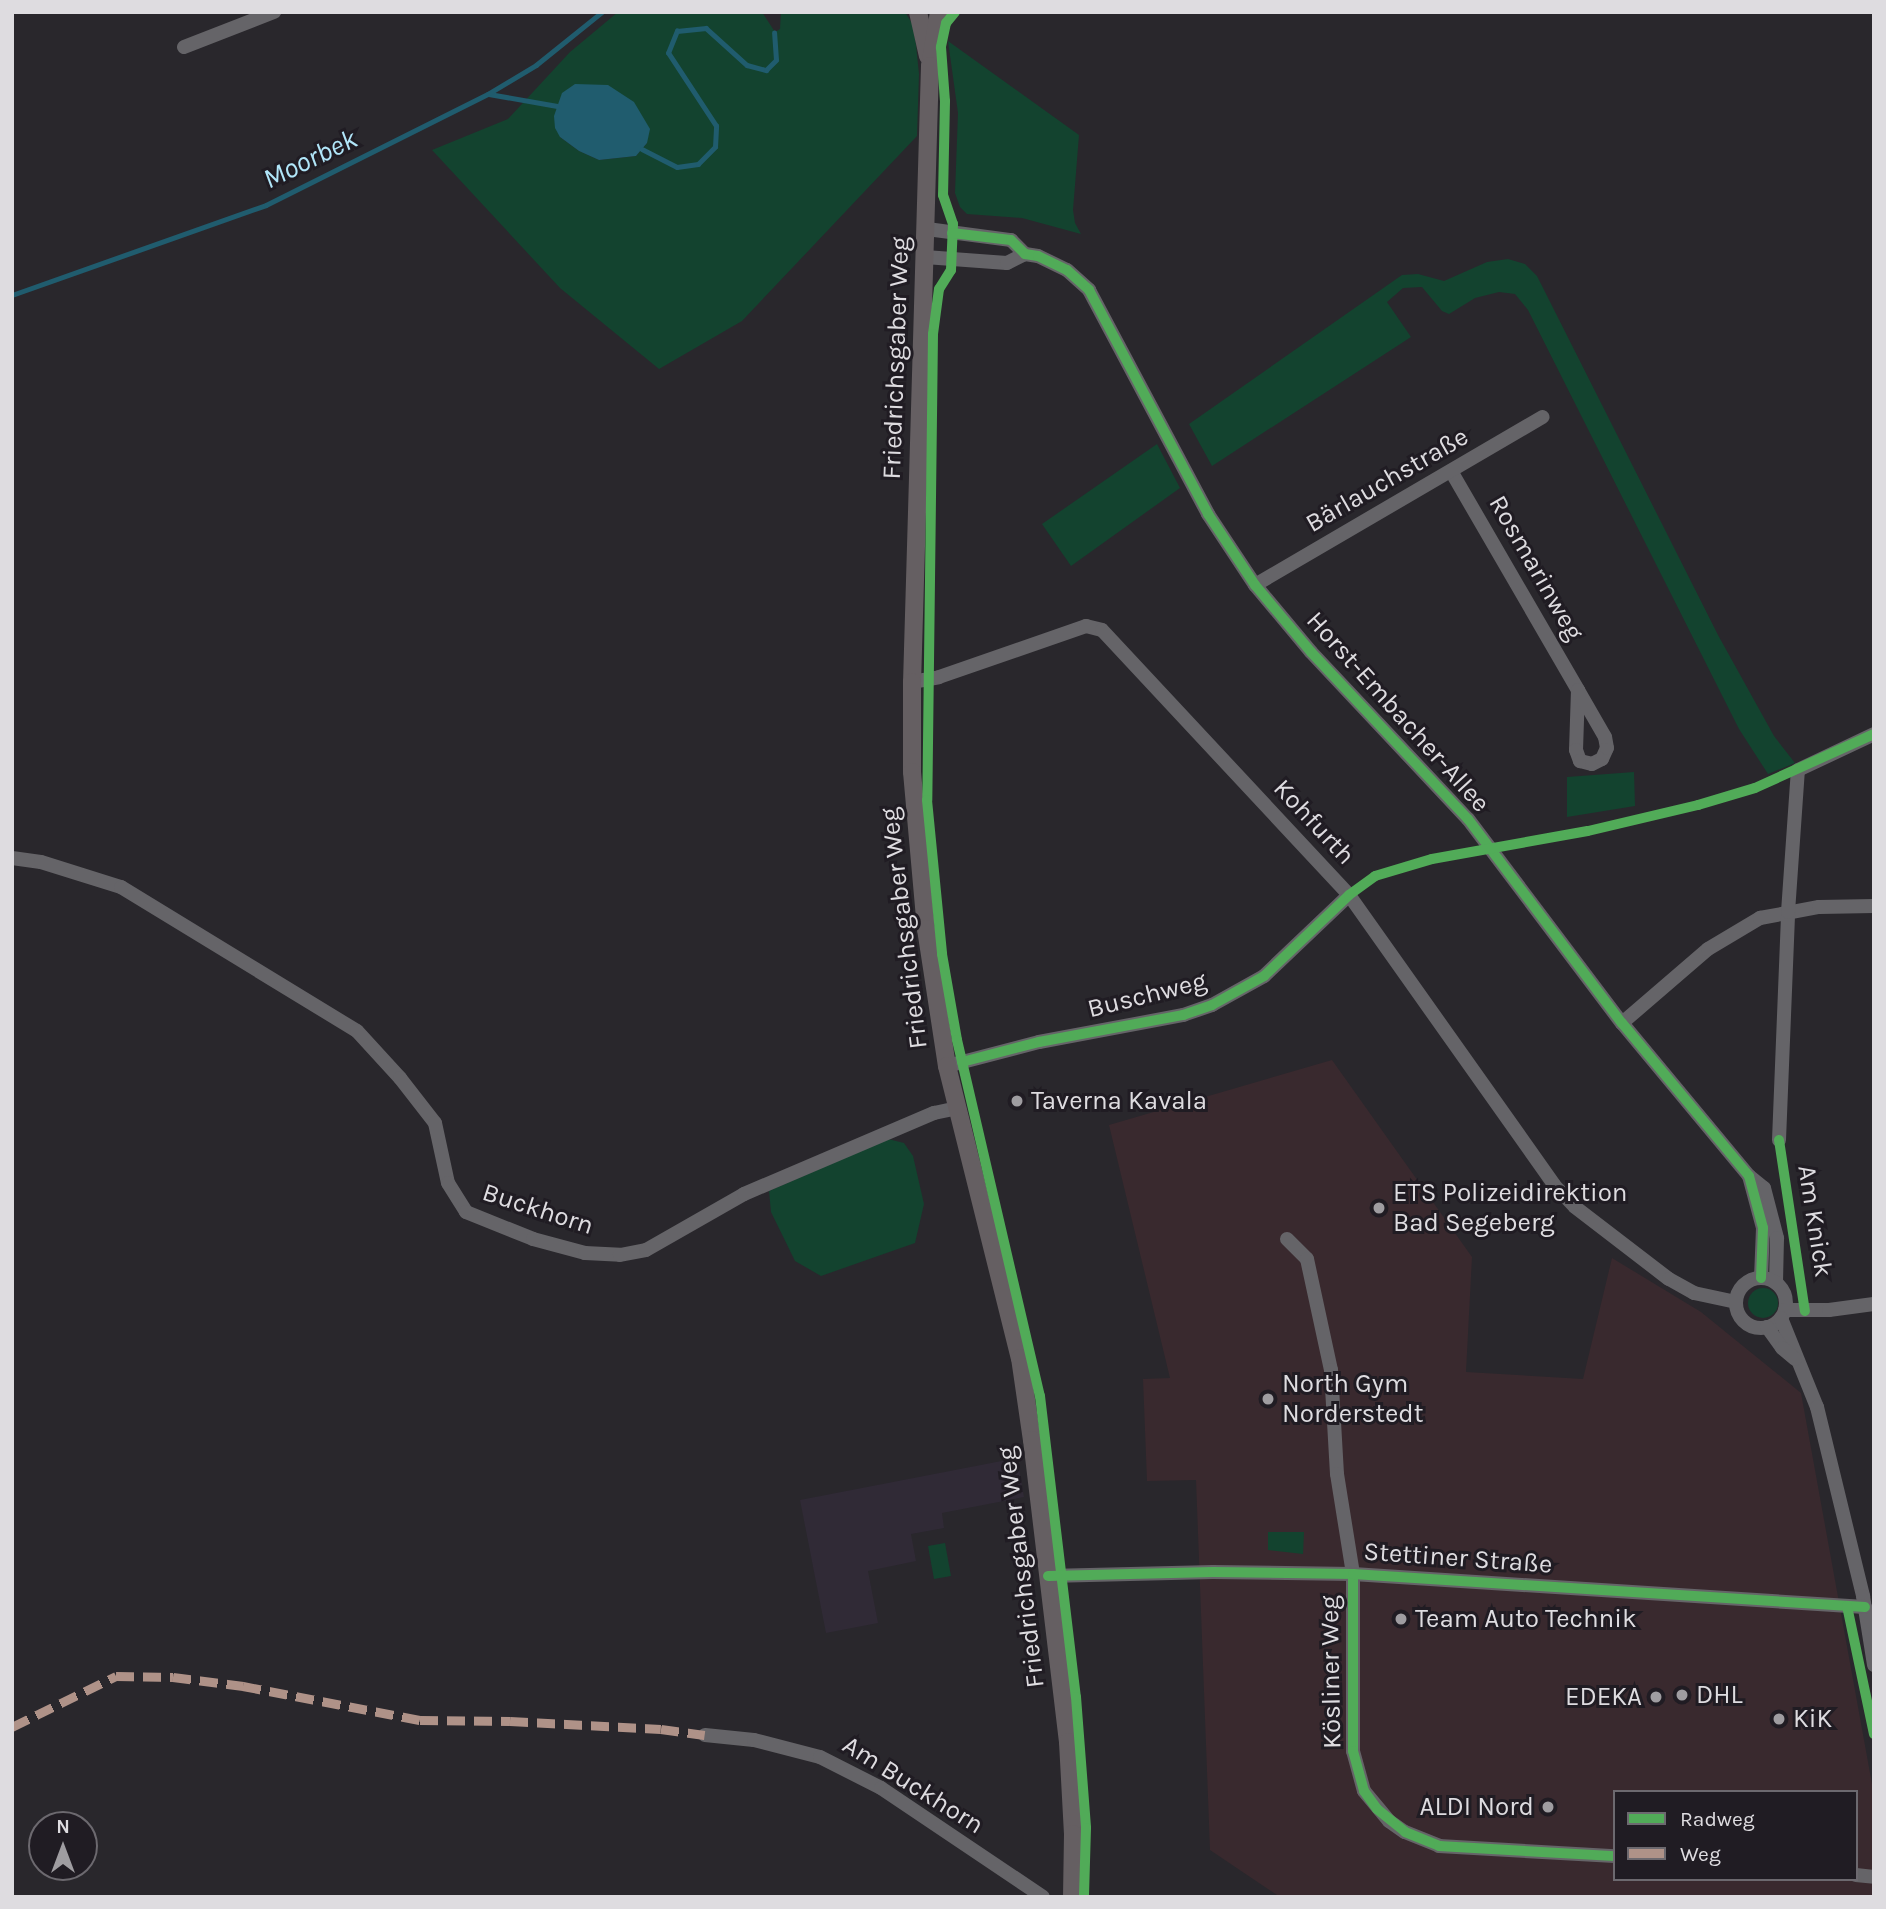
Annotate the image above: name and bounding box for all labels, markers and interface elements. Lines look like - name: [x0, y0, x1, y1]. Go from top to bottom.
- water label: Moorbek: [258, 122, 362, 196]
- street label: Friedrichsgaber Weg: [876, 236, 916, 480]
- street label: Bärlauchstraße: [1300, 421, 1474, 539]
- street label: Rosmarinweg: [1482, 490, 1590, 646]
- street label: Horst-Embacher-Allee: [1300, 605, 1496, 819]
- street label: Kohfurth: [1267, 773, 1361, 871]
- street label: Friedrichsgaber Weg: [874, 805, 934, 1051]
- street label: Buschweg: [1084, 965, 1210, 1025]
- place label: Taverna Kavala: [1031, 1085, 1207, 1117]
- marker: Taverna Kavala: [1009, 1093, 1025, 1109]
- street label: Am Knick: [1791, 1163, 1839, 1279]
- street label: Buckhorn: [479, 1176, 597, 1242]
- place label: ETS Polizeidirektion Bad Segeberg: [1393, 1177, 1628, 1238]
- marker: ETS Polizeidirektion Bad Segeberg: [1371, 1200, 1387, 1216]
- place label: North Gym Norderstedt: [1282, 1368, 1424, 1430]
- marker: North Gym Norderstedt: [1260, 1391, 1276, 1407]
- street label: Friedrichsgaber Weg: [991, 1444, 1051, 1690]
- street label: Stettiner Straße: [1363, 1536, 1553, 1580]
- street label: Kösliner Weg: [1314, 1595, 1348, 1749]
- place label: Team Auto Technik: [1415, 1603, 1637, 1635]
- marker: Team Auto Technik: [1393, 1611, 1409, 1627]
- place label: DHL: [1696, 1679, 1743, 1711]
- place label: EDEKA: [1565, 1681, 1642, 1713]
- marker: DHL: [1674, 1687, 1690, 1703]
- marker: EDEKA: [1648, 1689, 1664, 1705]
- place label: KiK: [1793, 1703, 1832, 1735]
- marker: KiK: [1771, 1711, 1787, 1727]
- street label: Am Buckhorn: [837, 1729, 989, 1841]
- legend: [1613, 1790, 1858, 1881]
- place label: ALDI Nord: [1419, 1791, 1534, 1823]
- marker: ALDI Nord: [1540, 1799, 1556, 1815]
- text: Radweg: [1680, 1807, 1755, 1831]
- north arrow: [28, 1811, 98, 1881]
- text: N: [56, 1816, 70, 1838]
- text: Weg: [1680, 1842, 1721, 1866]

